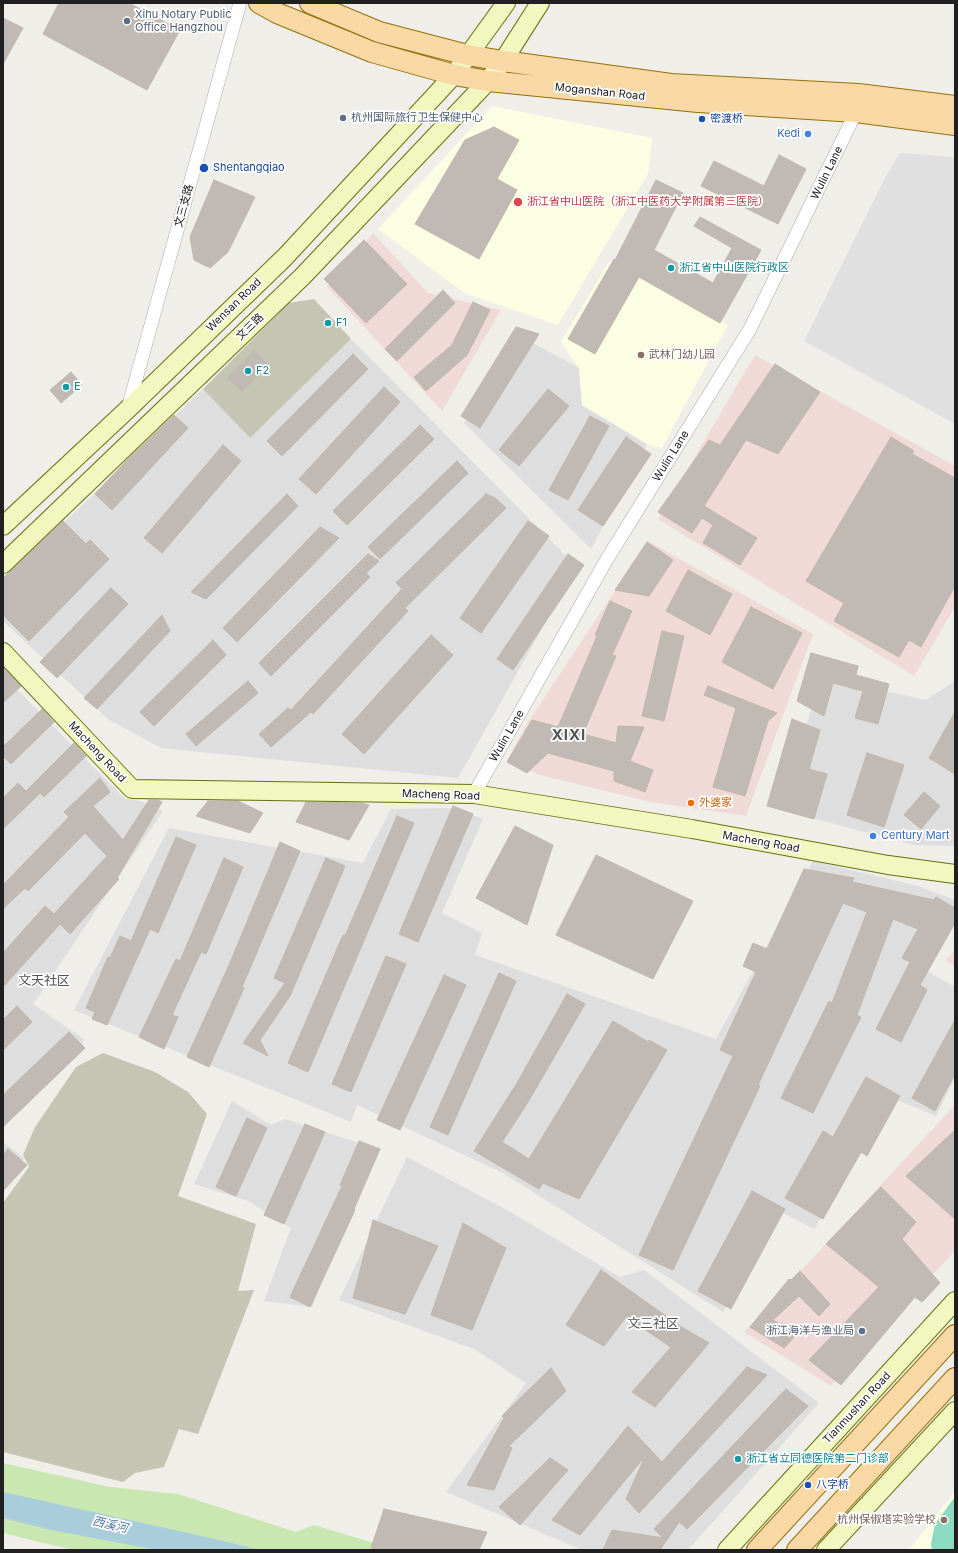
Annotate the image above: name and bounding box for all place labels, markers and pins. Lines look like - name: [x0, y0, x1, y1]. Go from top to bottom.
- place label: Xihu Notary Public Office Hangzhou: [135, 8, 231, 34]
- marker: Xihu Notary Public Office Hangzhou: [122, 16, 132, 26]
- place label: 杭州国际旅行卫生保健中心: [351, 111, 483, 125]
- place label: 密渡桥: [710, 112, 743, 126]
- marker: 杭州国际旅行卫生保健中心: [338, 113, 348, 123]
- marker: 密渡桥: [697, 114, 707, 124]
- place label: Kedi: [777, 127, 800, 141]
- marker: Kedi: [803, 129, 813, 139]
- place label: Shentangqiao: [213, 161, 285, 175]
- marker: Shentangqiao: [198, 162, 210, 174]
- place label: 浙江省中山医院（浙江中医药大学附属第三医院）: [527, 195, 769, 209]
- marker: 浙江省中山医院（浙江中医药大学附属第三医院）: [512, 196, 524, 208]
- place label: 浙江省中山医院行政区: [679, 261, 789, 275]
- marker: 浙江省中山医院行政区: [666, 263, 676, 273]
- place label: F1: [336, 316, 347, 330]
- marker: F1: [323, 318, 333, 328]
- place label: 武林门幼儿园: [649, 348, 715, 362]
- marker: 武林门幼儿园: [636, 350, 646, 360]
- place label: F2: [256, 364, 269, 378]
- marker: F2: [243, 366, 253, 376]
- place label: E: [74, 380, 81, 394]
- marker: E: [61, 382, 71, 392]
- place label: 外婆家: [699, 796, 732, 810]
- marker: 外婆家: [686, 798, 696, 808]
- place label: Century Mart: [881, 829, 950, 843]
- marker: Century Mart: [868, 831, 878, 841]
- place label: 浙江海洋与渔业局: [766, 1324, 854, 1338]
- marker: 浙江海洋与渔业局: [857, 1326, 867, 1336]
- place label: 浙江省立同德医院第二门诊部: [746, 1452, 889, 1466]
- marker: 浙江省立同德医院第二门诊部: [733, 1454, 743, 1464]
- place label: 八字桥: [816, 1478, 849, 1492]
- marker: 八字桥: [803, 1480, 813, 1490]
- place label: 杭州保俶塔实验学校: [837, 1513, 936, 1527]
- marker: 杭州保俶塔实验学校: [939, 1515, 949, 1525]

